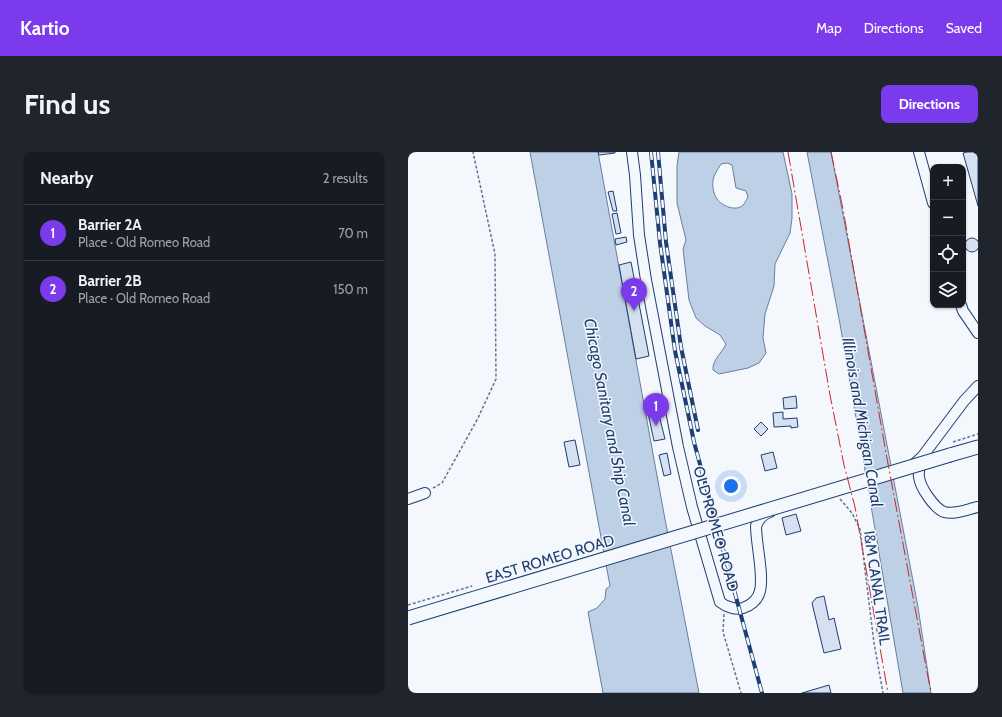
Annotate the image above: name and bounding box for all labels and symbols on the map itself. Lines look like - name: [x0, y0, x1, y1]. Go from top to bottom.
- pin: 2: [621, 278, 647, 311]
- water label: Chicago Sanitary and Ship Canal: [580, 317, 639, 528]
- water label: Illinois and Michigan Canal: [838, 336, 887, 509]
- pin: 1: [643, 393, 669, 426]
- street label: OLD ROMEO ROAD: [689, 464, 743, 594]
- your location: [721, 476, 741, 496]
- street label: I&M CANAL TRAIL: [860, 530, 894, 647]
- street label: EAST ROMEO ROAD: [483, 531, 617, 587]

